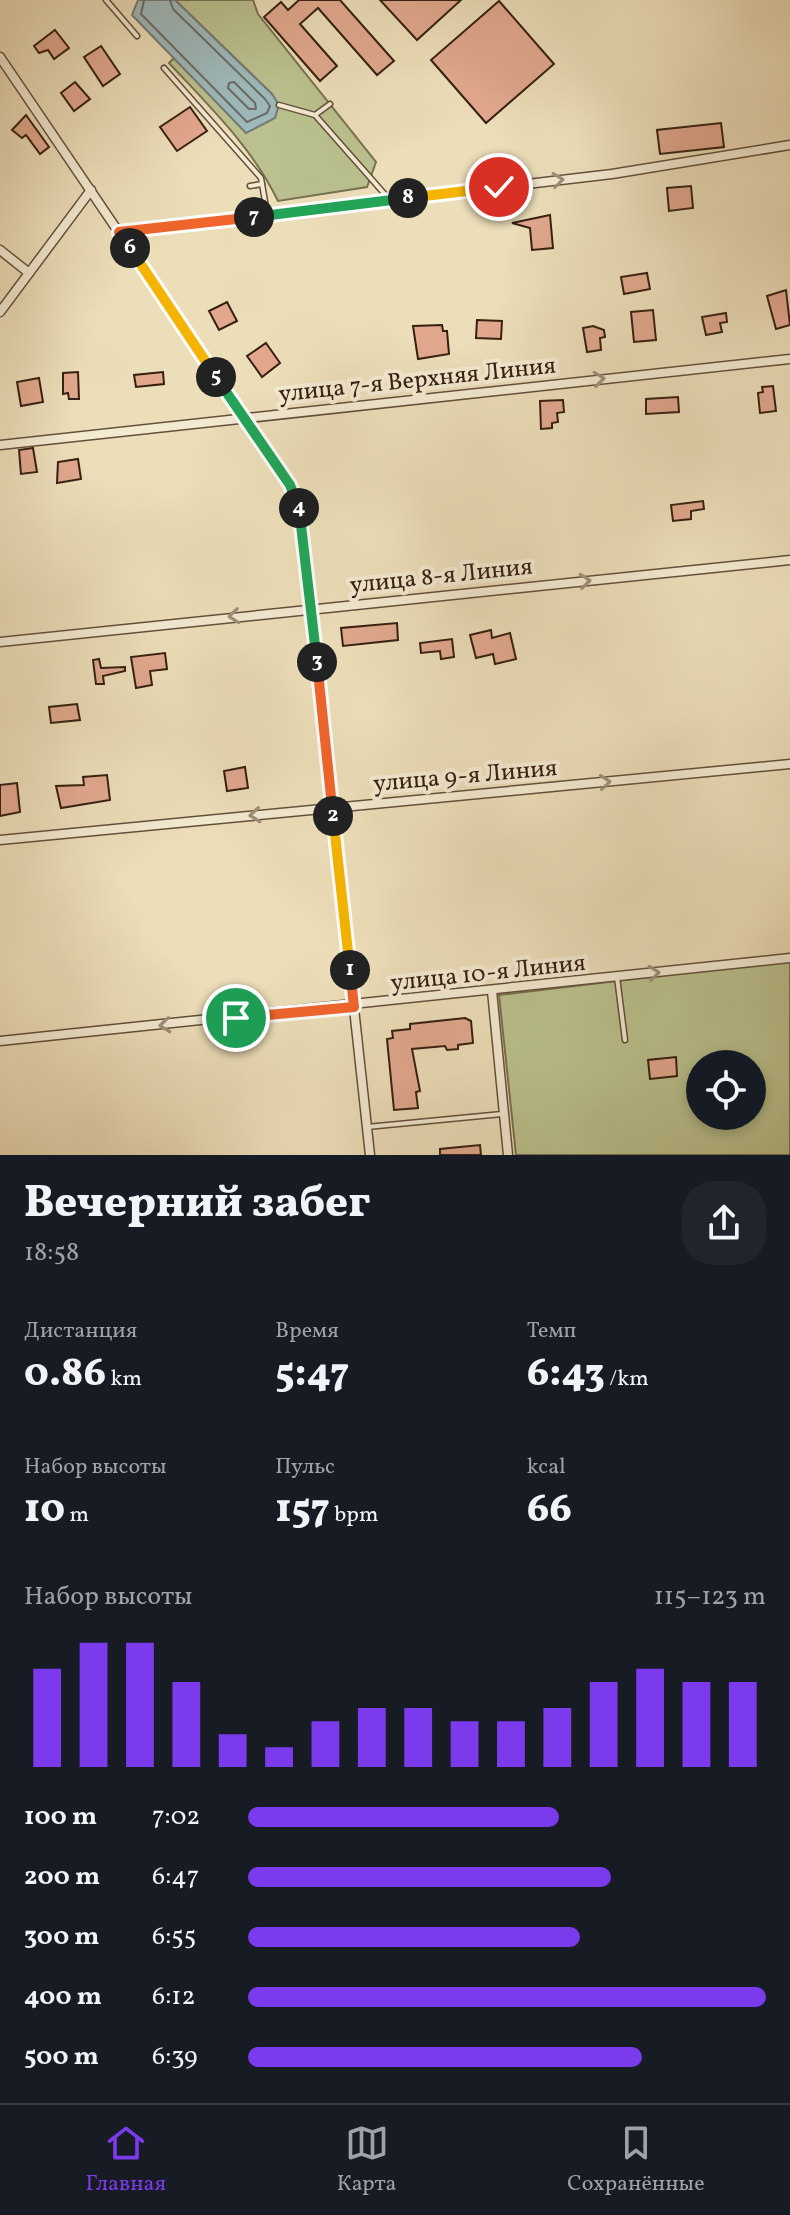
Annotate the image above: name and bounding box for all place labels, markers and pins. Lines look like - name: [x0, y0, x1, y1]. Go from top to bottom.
- pin: [465, 153, 533, 221]
- pin: 8: [388, 178, 428, 218]
- pin: 7: [234, 197, 274, 237]
- pin: 6: [110, 228, 150, 268]
- pin: 5: [196, 357, 236, 397]
- pin: 4: [279, 488, 319, 528]
- pin: 3: [297, 642, 337, 682]
- pin: 2: [313, 796, 353, 836]
- pin: 1: [330, 950, 370, 990]
- pin: [202, 984, 270, 1052]

